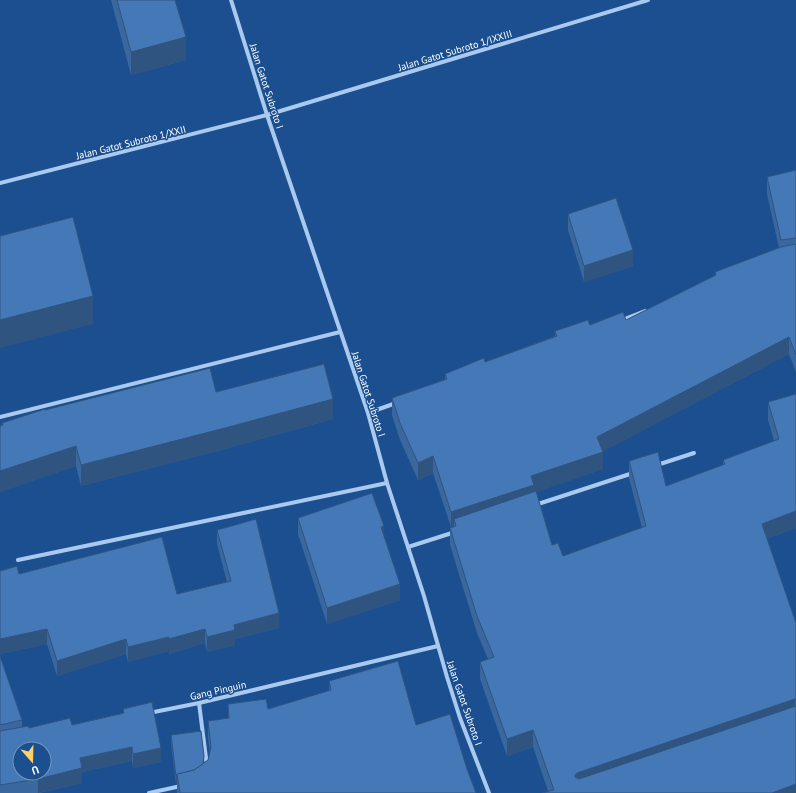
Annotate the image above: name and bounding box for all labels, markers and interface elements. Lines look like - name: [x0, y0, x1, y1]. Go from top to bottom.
- street label: Jalan Gatot Subroto 1/IXXIII: [396, 27, 514, 74]
- street label: Jalan Gatot Subroto I: [246, 41, 286, 130]
- street label: Jalan Gatot Subroto 1/XXII: [74, 123, 187, 163]
- street label: Jalan Gatot Subroto I: [348, 349, 388, 438]
- street label: Jalan Gatot Subroto I: [444, 658, 485, 747]
- street label: Gang Pinguin: [189, 678, 247, 703]
- north arrow: [12, 741, 52, 781]
- text: U: [30, 763, 41, 778]

